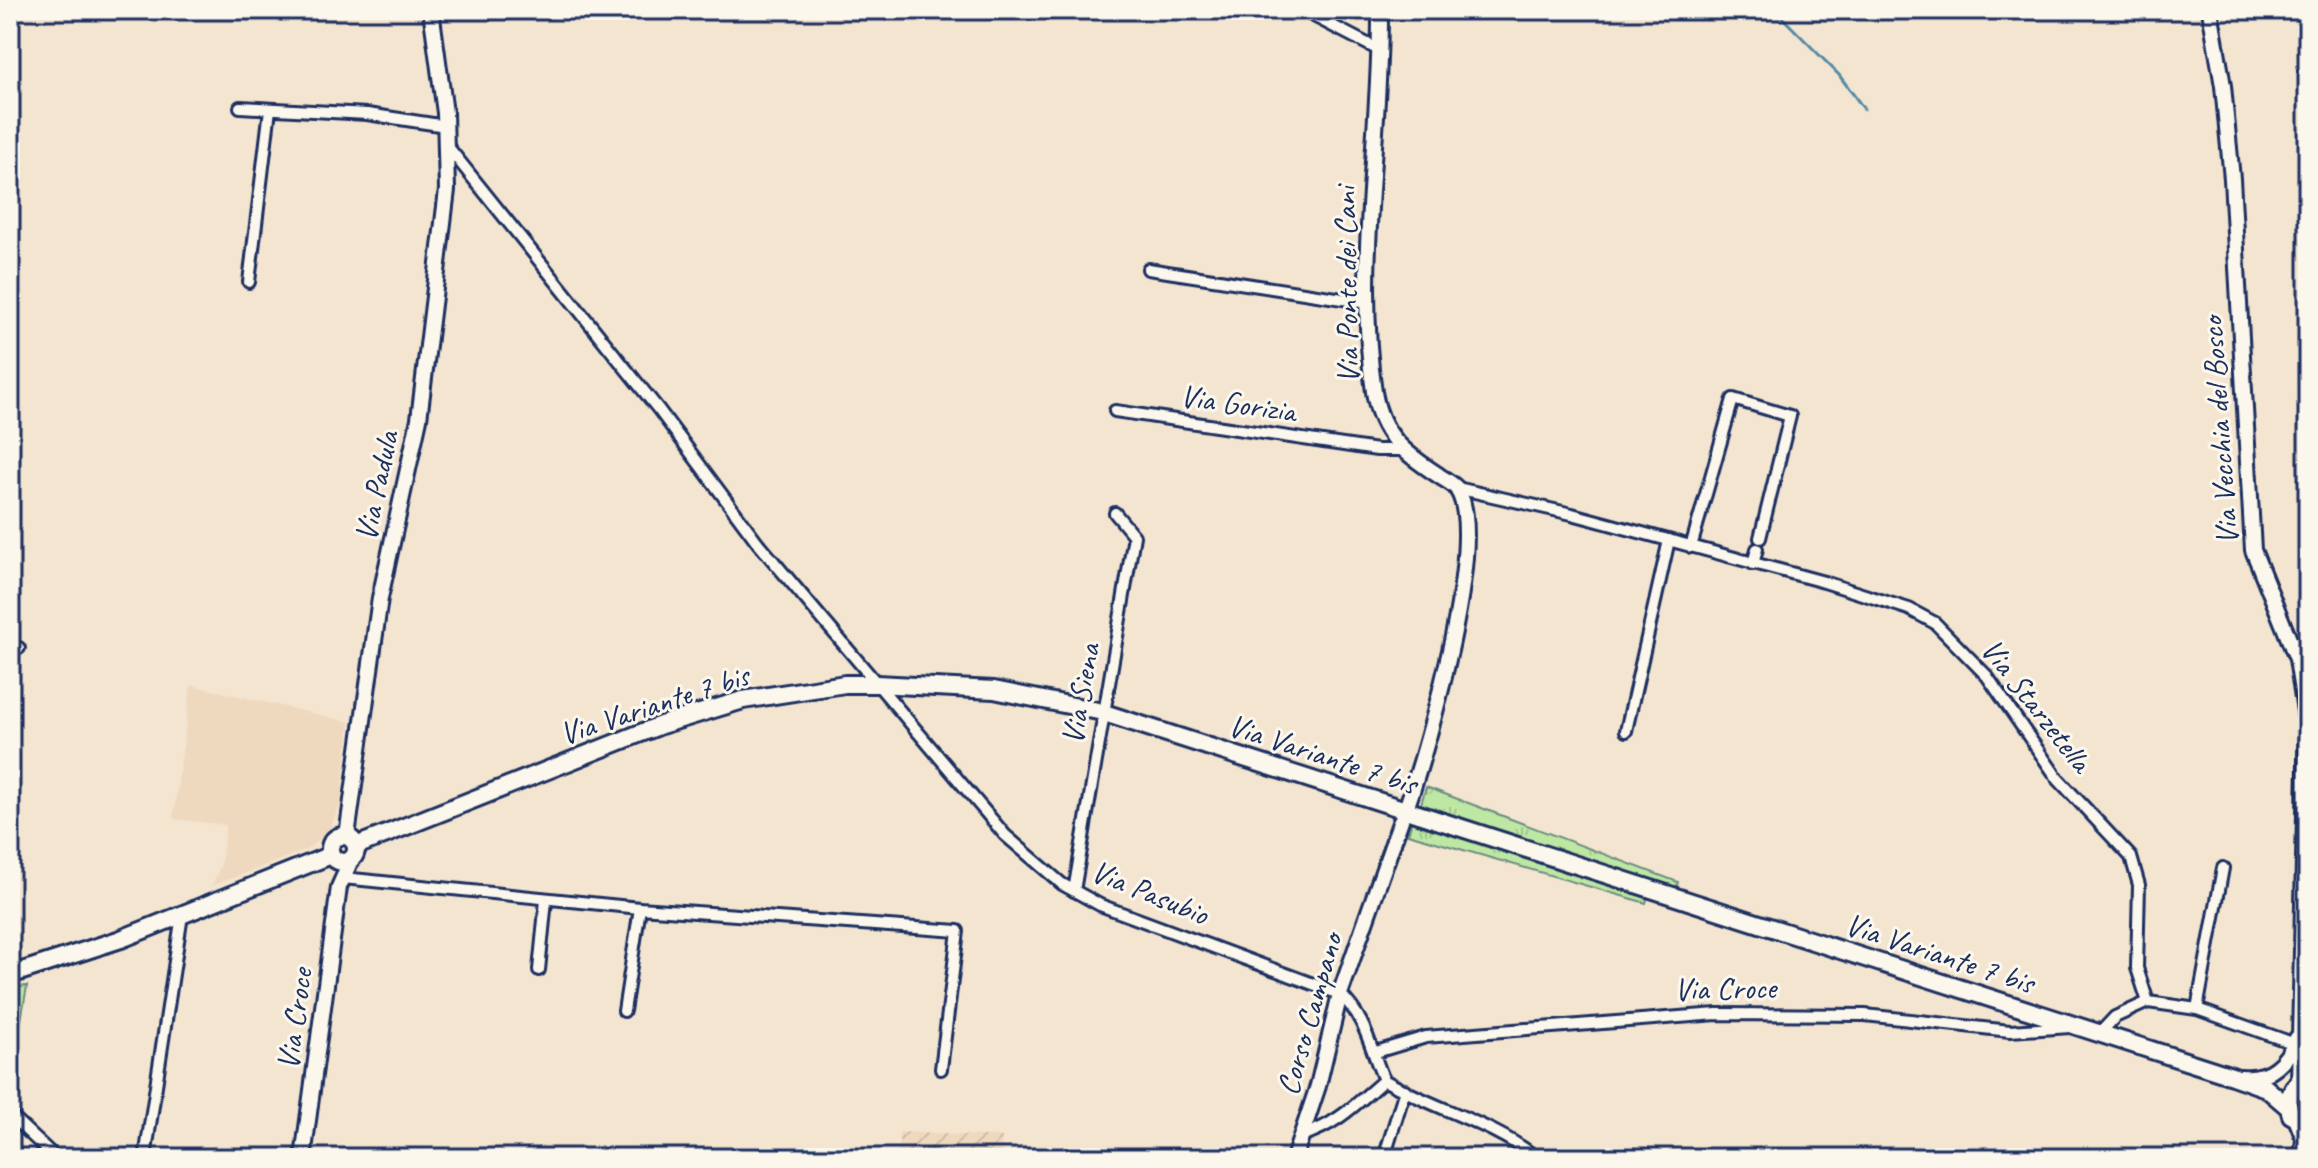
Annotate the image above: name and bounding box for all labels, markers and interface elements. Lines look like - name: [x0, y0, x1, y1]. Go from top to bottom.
- street label: Via Ponte dei Cani: [1324, 182, 1369, 384]
- street label: Via Vecchia del Bosco: [2191, 312, 2248, 546]
- street label: Via Gorizia: [1177, 375, 1301, 432]
- street label: Via Padula: [345, 425, 409, 545]
- street label: Via Starzetella: [1972, 630, 2103, 783]
- street label: Via Siena: [1051, 638, 1110, 748]
- street label: Via Variante 7 bis: [554, 654, 756, 754]
- street label: Via Variante 7 bis: [1223, 705, 1425, 805]
- street label: Via Pasubio: [1085, 850, 1216, 935]
- street label: Via Variante 7 bis: [1840, 904, 2042, 1004]
- street label: Corso Campano: [1267, 925, 1353, 1100]
- street label: Via Croce: [267, 963, 322, 1072]
- street label: Via Croce: [1674, 967, 1779, 1010]

